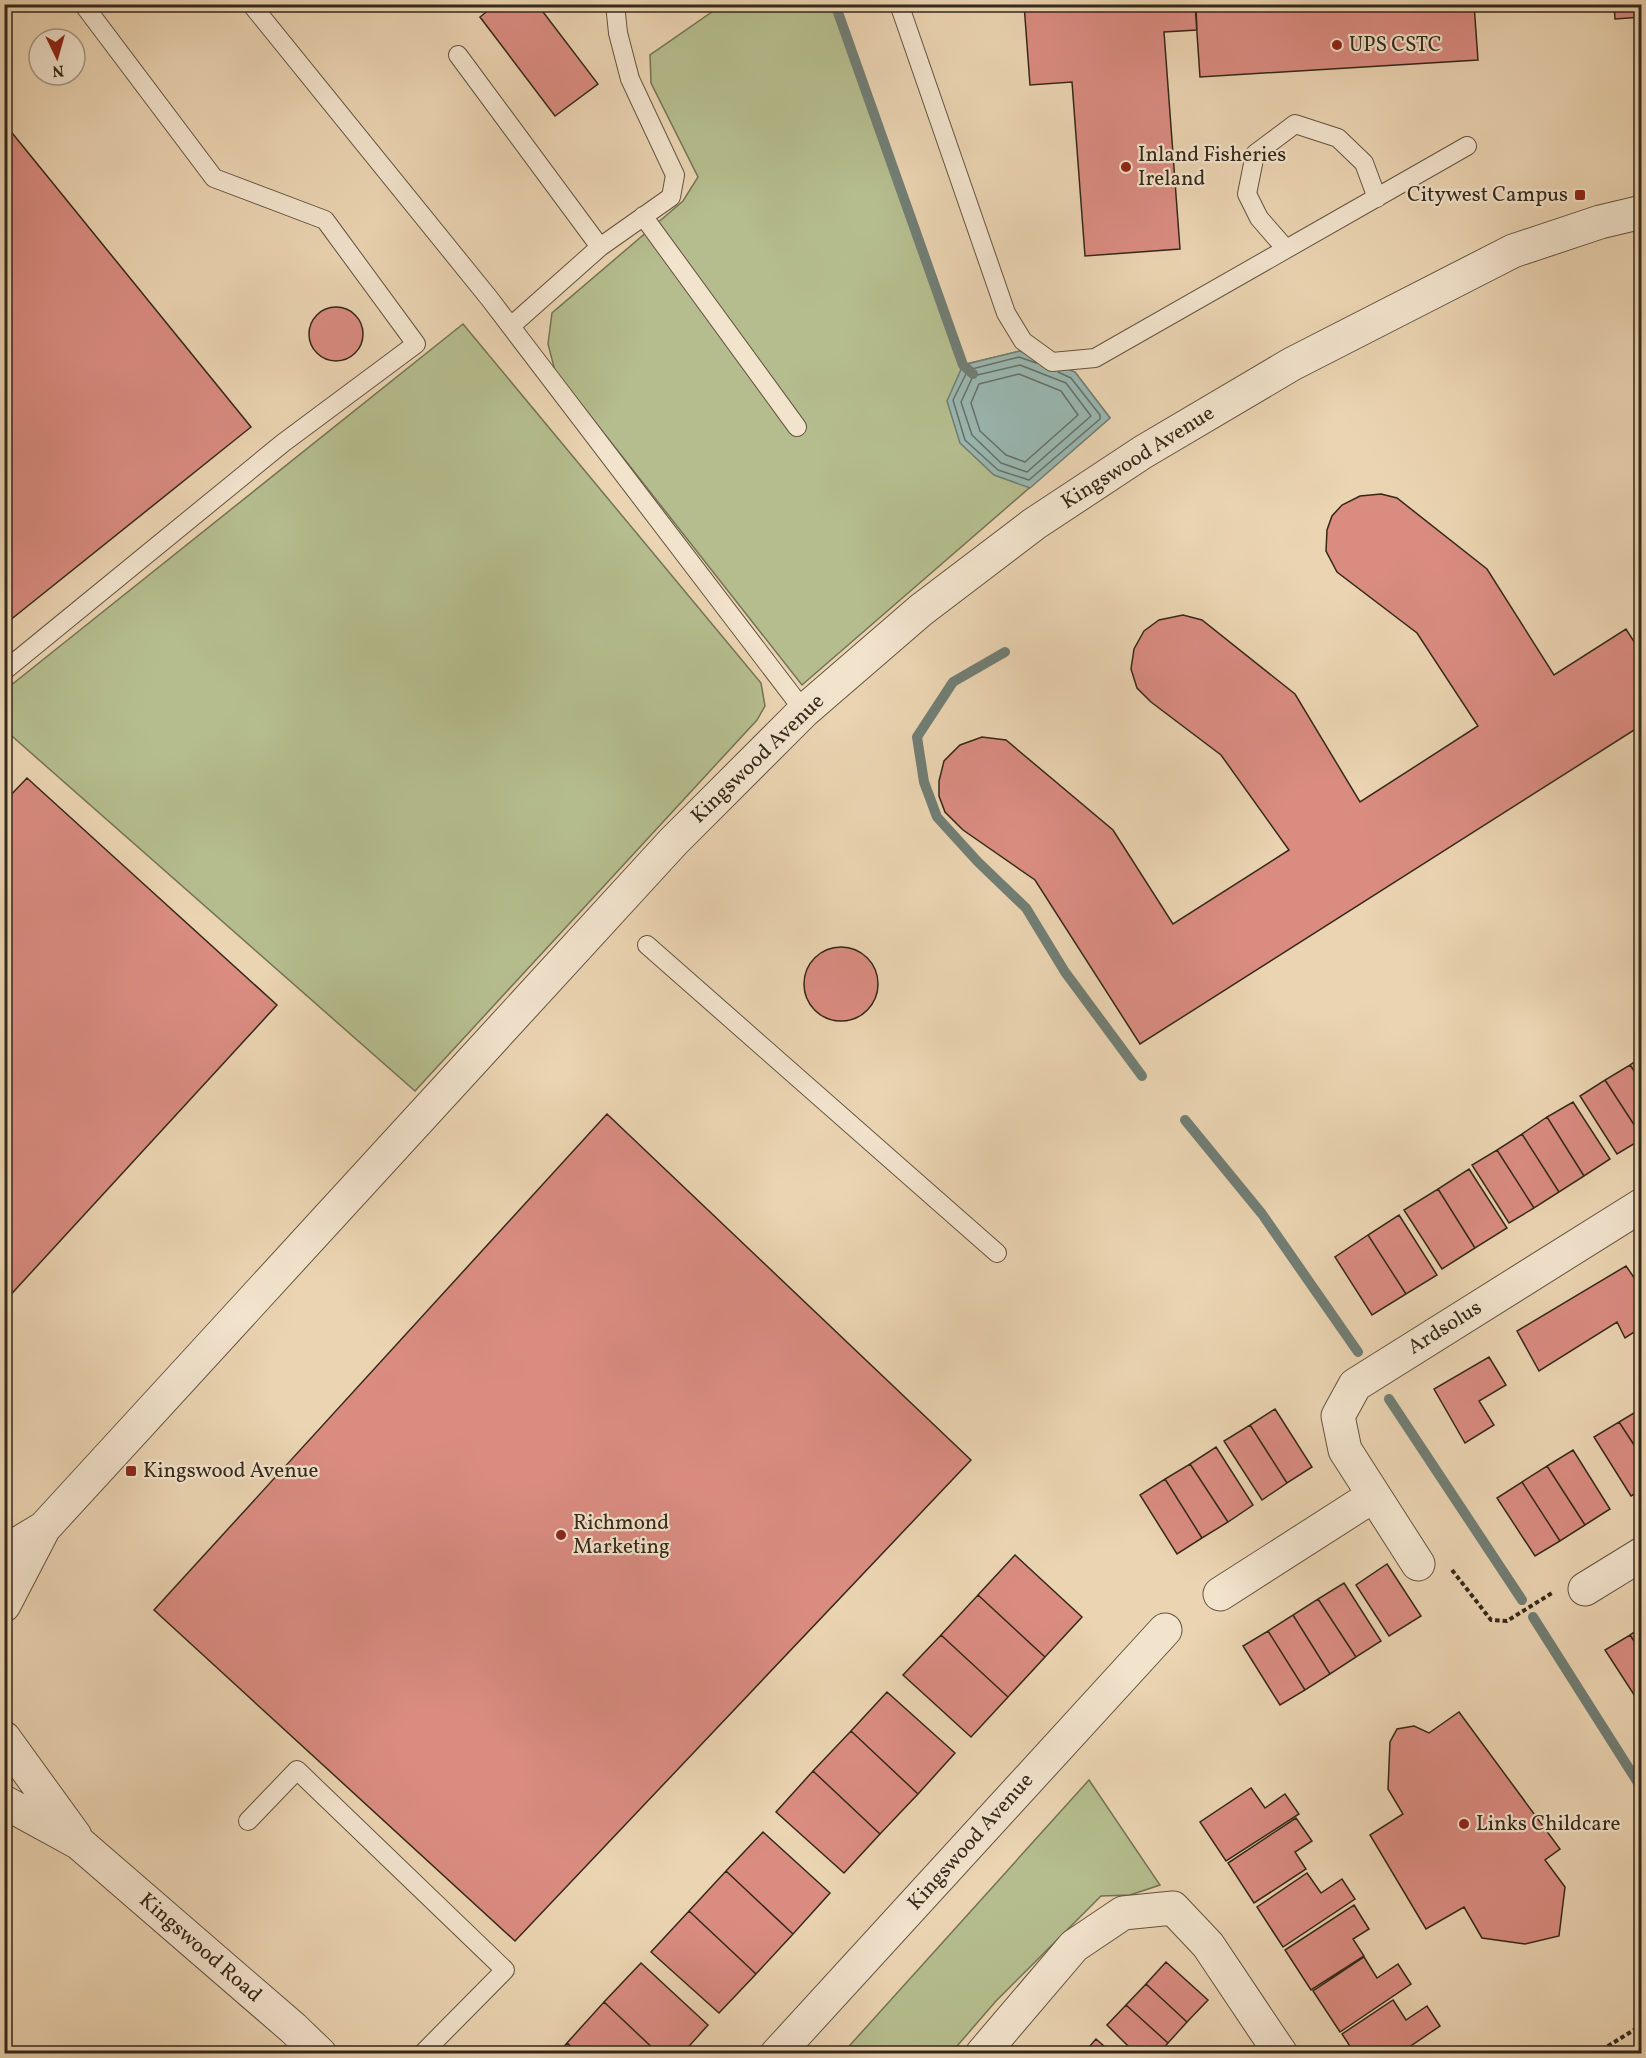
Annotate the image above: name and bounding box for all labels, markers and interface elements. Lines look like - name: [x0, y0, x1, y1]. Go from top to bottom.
- north arrow: [27, 27, 87, 87]
- place label: UPS CSTC: [1349, 31, 1441, 60]
- marker: UPS CSTC: [1330, 38, 1344, 52]
- text: N: [51, 58, 65, 81]
- place label: Inland Fisheries Ireland: [1138, 141, 1286, 194]
- marker: Inland Fisheries Ireland: [1119, 160, 1133, 174]
- place label: Citywest Campus: [1407, 181, 1568, 210]
- marker: Citywest Campus: [1573, 188, 1587, 202]
- street label: Kingswood Avenue: [1056, 399, 1220, 517]
- street label: Kingswood Avenue: [685, 688, 831, 830]
- street label: Ardsolus: [1402, 1294, 1488, 1362]
- place label: Kingswood Avenue: [143, 1457, 319, 1486]
- marker: Kingswood Avenue: [124, 1464, 138, 1478]
- place label: Richmond Marketing: [573, 1509, 670, 1562]
- marker: Richmond Marketing: [554, 1528, 568, 1542]
- street label: Kingswood Avenue: [901, 1767, 1041, 1917]
- place label: Links Childcare: [1476, 1810, 1621, 1839]
- marker: Links Childcare: [1457, 1817, 1471, 1831]
- street label: Kingswood Road: [132, 1886, 268, 2010]

